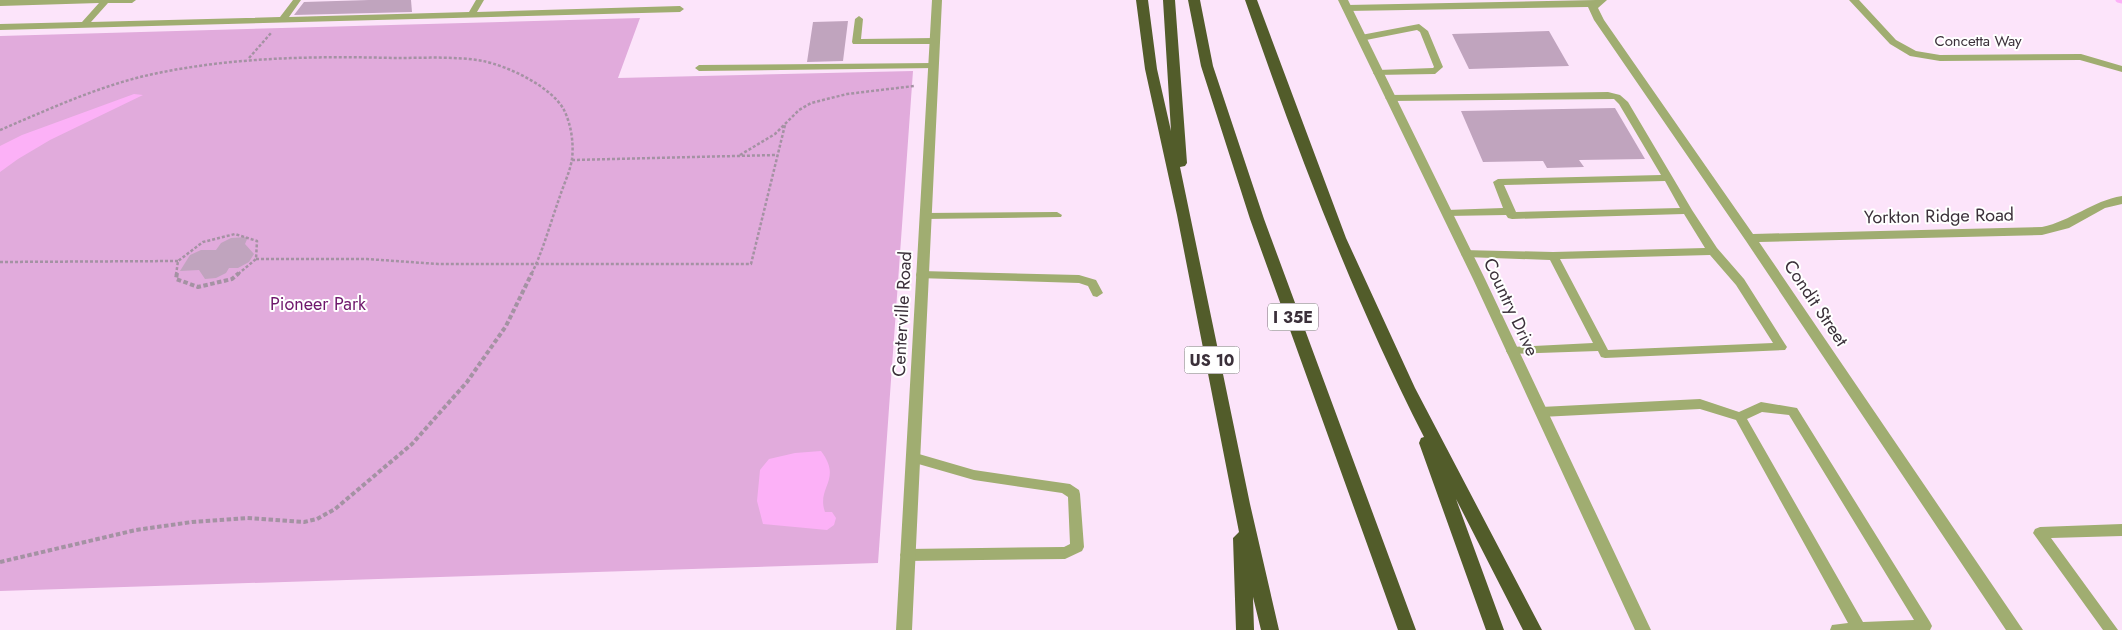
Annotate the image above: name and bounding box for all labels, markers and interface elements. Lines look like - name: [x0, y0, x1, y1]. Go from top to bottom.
- street label: Concetta Way: [1934, 30, 2022, 52]
- street label: Yorkton Ridge Road: [1864, 202, 2014, 230]
- street label: Centerville Road: [886, 251, 918, 377]
- street label: Country Drive: [1477, 254, 1545, 360]
- street label: Condit Street: [1777, 255, 1855, 352]
- park label: Pioneer Park: [270, 291, 366, 317]
- road number: I 35E: [1268, 304, 1318, 330]
- road number: US 10: [1184, 346, 1240, 374]

